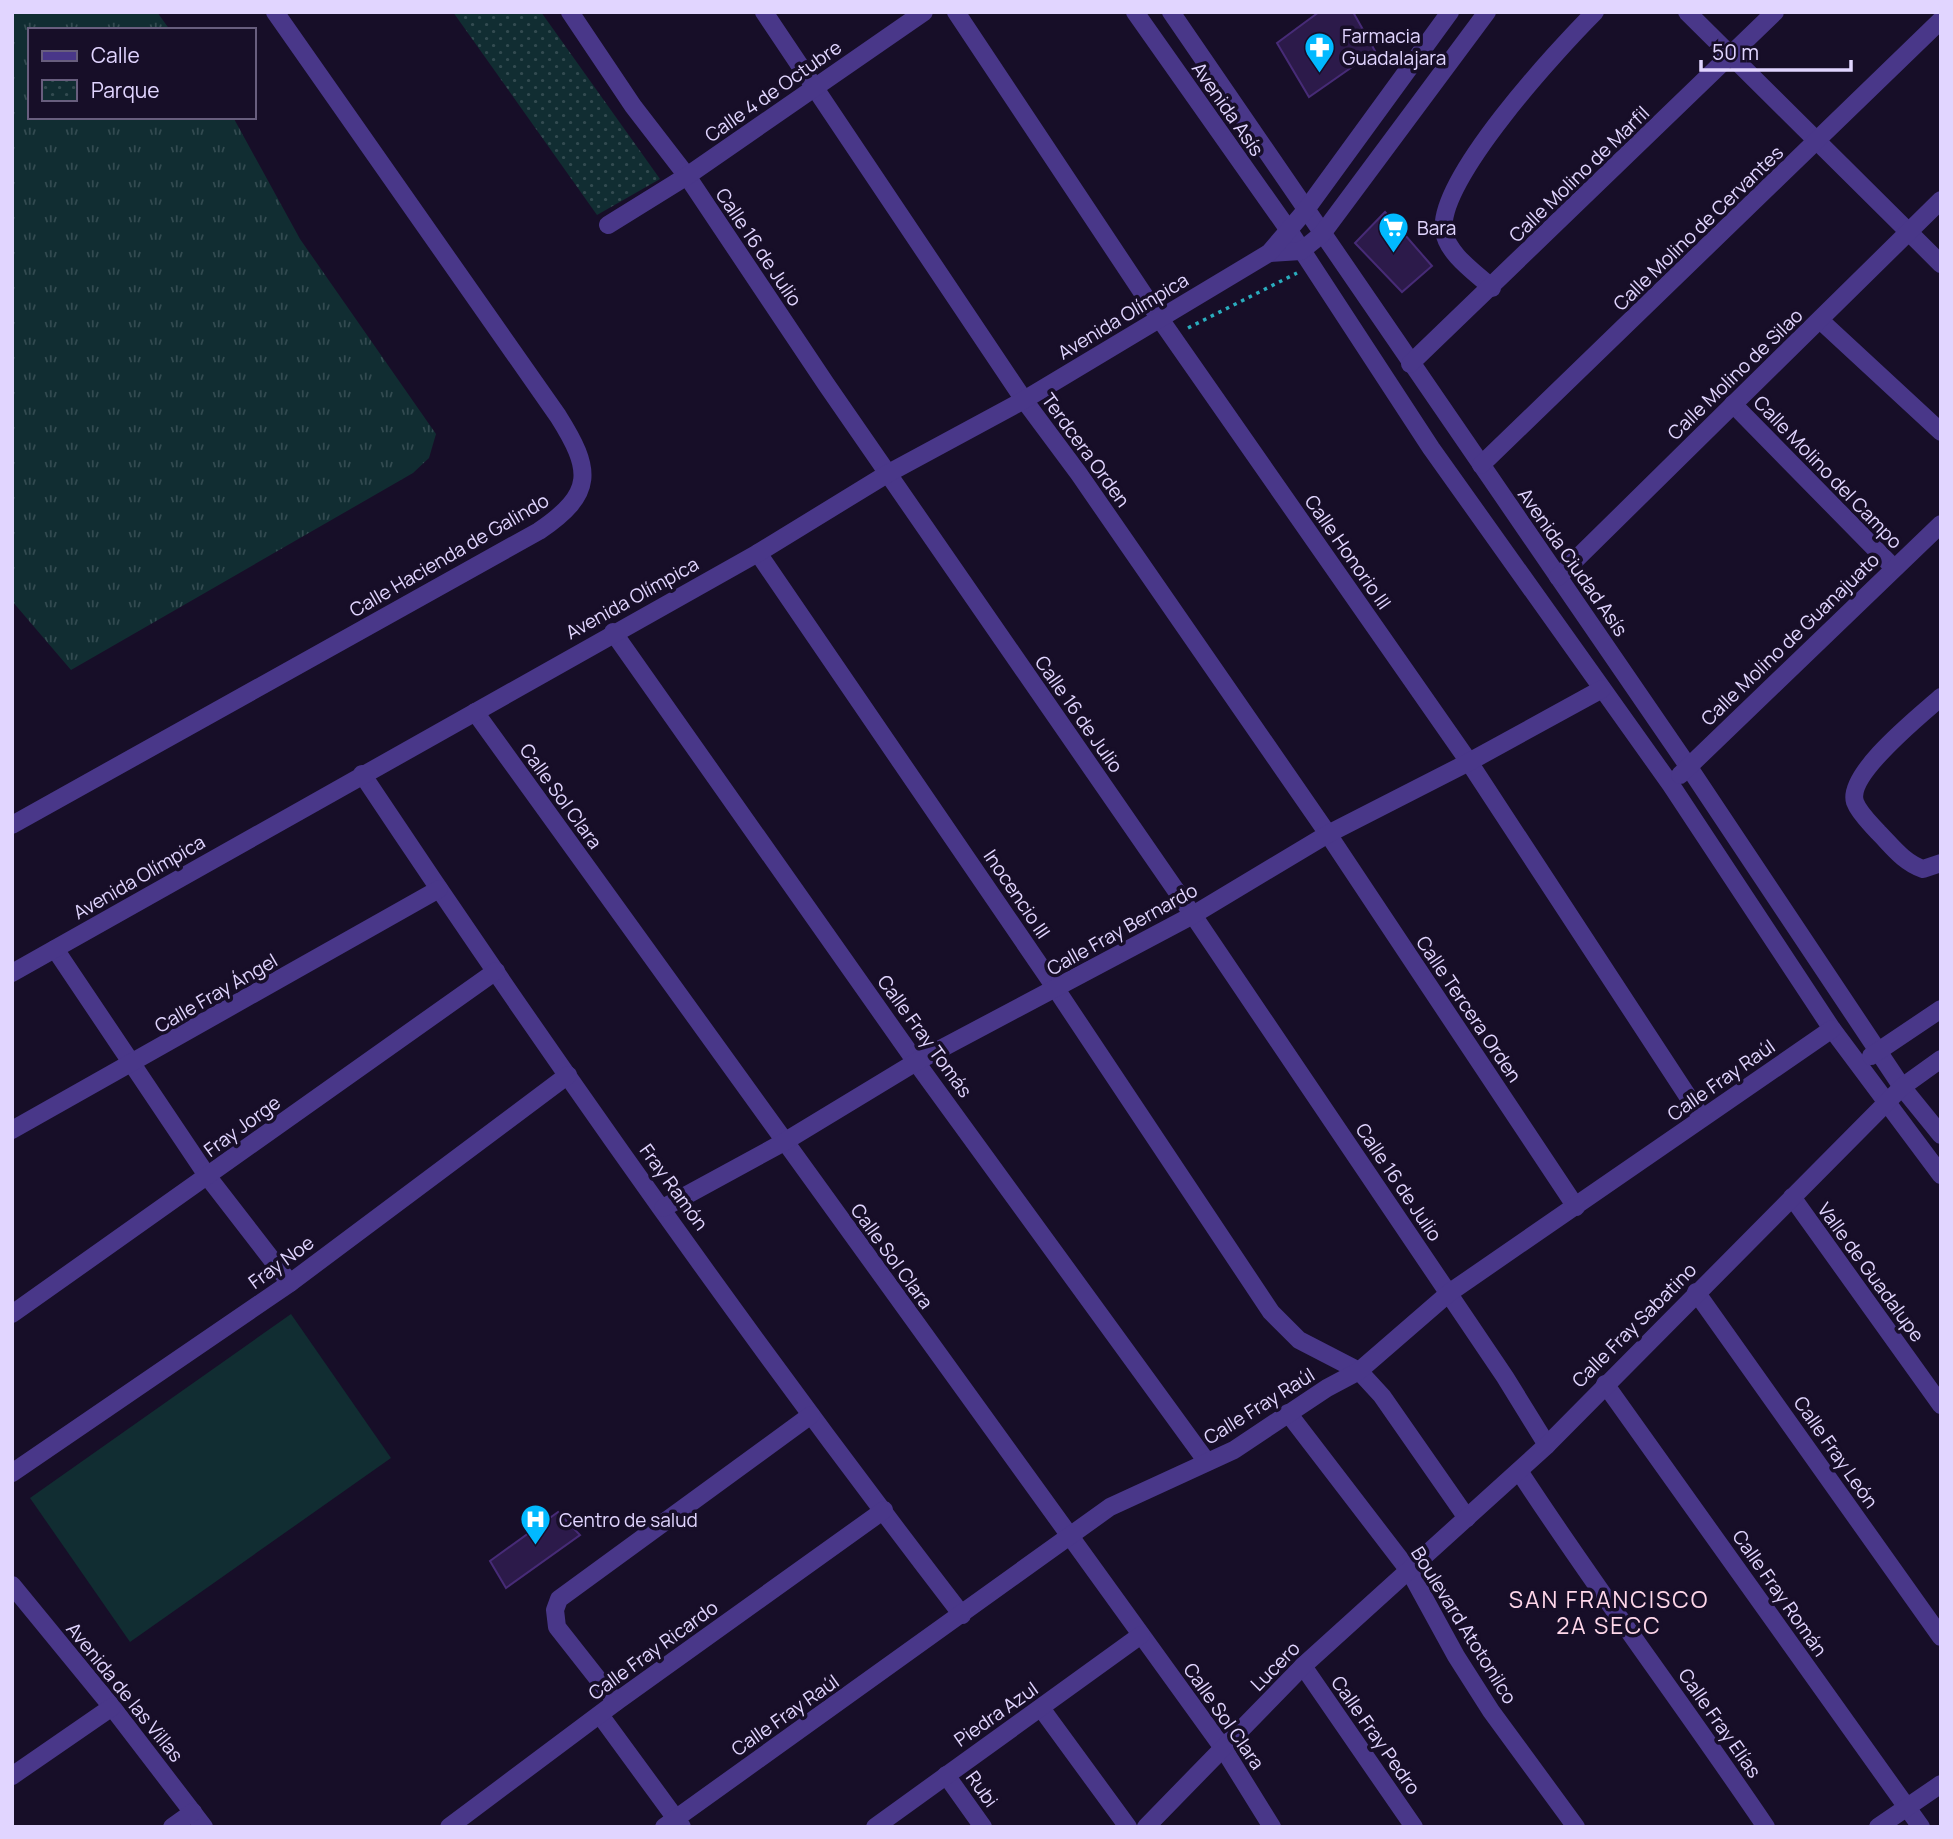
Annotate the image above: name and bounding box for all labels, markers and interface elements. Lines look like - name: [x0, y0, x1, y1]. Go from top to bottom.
- place label: Farmacia Guadalajara: [1342, 23, 1446, 71]
- legend: [28, 28, 256, 119]
- scale bar: [1701, 28, 1852, 72]
- pharmacy icon: Farmacia Guadalajara: [1302, 30, 1336, 74]
- street label: Calle 4 de Octubre: [699, 34, 847, 148]
- text: 50 m: [1712, 38, 1759, 66]
- text: Calle: [91, 41, 140, 69]
- street label: Avenida Asís: [1186, 57, 1270, 161]
- text: Parque: [91, 76, 160, 104]
- street label: Calle Molino de Marfil: [1503, 100, 1655, 248]
- street label: Calle Molino de Cervantes: [1607, 140, 1789, 316]
- street label: Calle 16 de Julio: [710, 183, 808, 311]
- supermarket icon: Bara: [1377, 211, 1411, 255]
- place label: Bara: [1417, 215, 1456, 241]
- street label: Avenida Olímpica: [1053, 267, 1193, 365]
- street label: Calle Molino de Silao: [1662, 303, 1808, 445]
- street label: Terdcera Orden: [1036, 388, 1136, 512]
- street label: Calle Molino del Campo: [1748, 390, 1908, 554]
- street label: Avenida Ciudad Asís: [1512, 483, 1634, 641]
- street label: Calle Hacienda de Galindo: [344, 487, 554, 623]
- street label: Calle Honorio III: [1299, 490, 1397, 614]
- street label: Calle Molino de Guanajuato: [1695, 547, 1885, 731]
- street label: Avenida Olímpica: [561, 551, 703, 645]
- street label: Calle 16 de Julio: [1029, 650, 1129, 778]
- street label: Calle Sol Clara: [514, 738, 608, 854]
- street label: Avenida Olímpica: [68, 829, 210, 925]
- street label: Inocencio III: [978, 844, 1056, 944]
- street label: Calle Fray Bernardo: [1042, 877, 1202, 981]
- street label: Calle Tercera Orden: [1410, 931, 1528, 1087]
- street label: Calle Fray Ángel: [150, 947, 282, 1039]
- street label: Calle Fray Tomás: [872, 970, 978, 1103]
- street label: Calle Fray Raúl: [1662, 1033, 1780, 1127]
- street label: Fray Jorge: [198, 1089, 286, 1163]
- street label: Calle 16 de Julio: [1350, 1118, 1448, 1246]
- street label: Fray Ramón: [634, 1139, 714, 1235]
- street label: Valle de Guadalupe: [1812, 1197, 1930, 1347]
- street label: Calle Sol Clara: [845, 1198, 939, 1314]
- street label: Fray Noe: [243, 1229, 319, 1295]
- street label: Calle Fray Sabatino: [1566, 1257, 1702, 1393]
- street label: Calle Fray Raúl: [1199, 1362, 1319, 1450]
- street label: Calle Fray León: [1788, 1391, 1884, 1513]
- hospital icon: Centro de salud: [519, 1503, 553, 1547]
- place label: Centro de salud: [559, 1507, 698, 1533]
- street label: Calle Fray Román: [1727, 1525, 1833, 1661]
- street label: Boulevard Atotonilco: [1405, 1541, 1523, 1709]
- district label: SAN FRANCISCO 2A SECC: [1509, 1583, 1709, 1641]
- street label: Calle Fray Ricardo: [583, 1594, 723, 1706]
- street label: Avenida de las Villas: [61, 1617, 189, 1767]
- street label: Lucero: [1245, 1636, 1305, 1696]
- street label: Calle Sol Clara: [1178, 1657, 1270, 1775]
- street label: Calle Fray Elías: [1673, 1663, 1767, 1783]
- street label: Calle Fray Raúl: [726, 1668, 844, 1762]
- street label: Calle Fray Pedro: [1325, 1670, 1427, 1800]
- street label: Piedra Azul: [949, 1676, 1043, 1752]
- street label: Rubi: [960, 1766, 1004, 1812]

